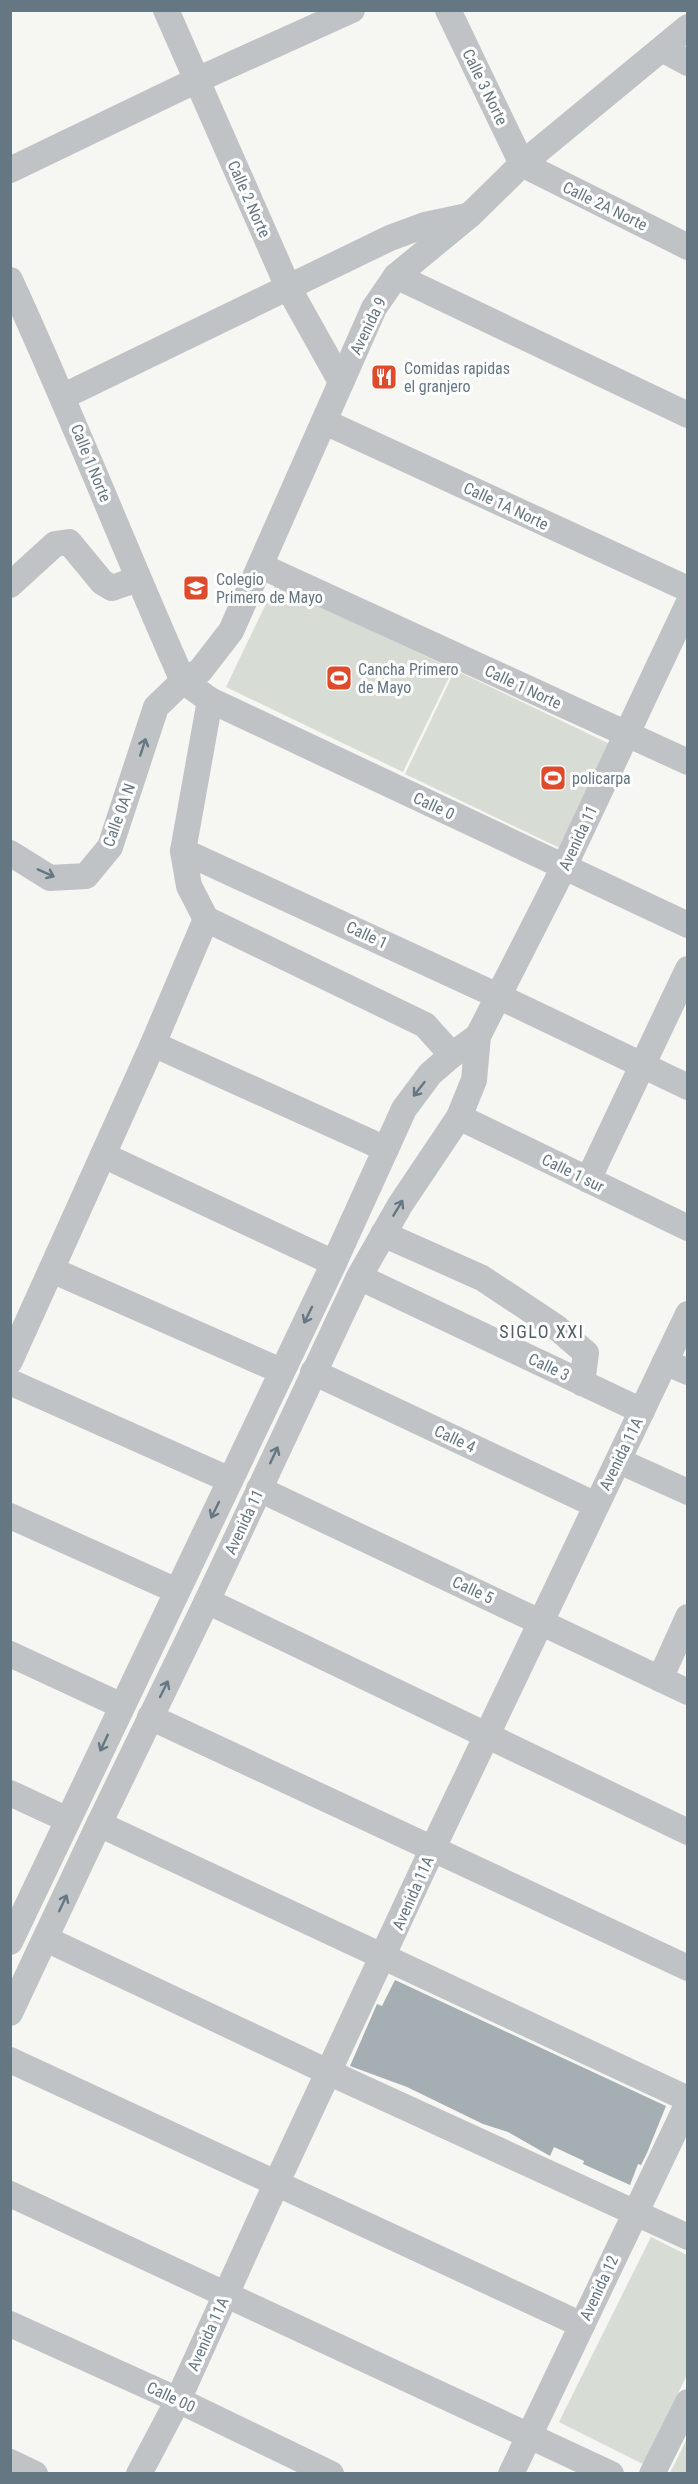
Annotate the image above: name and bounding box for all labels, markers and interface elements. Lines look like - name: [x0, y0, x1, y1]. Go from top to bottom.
- street label: Calle 3 Norte: [458, 46, 512, 128]
- street label: Calle 2 Norte: [224, 158, 274, 240]
- street label: Calle 2A Norte: [560, 177, 650, 235]
- street label: Avenida 9: [346, 294, 390, 358]
- place label: Comidas rapidas el granjero: [404, 359, 510, 396]
- restaurant icon: Comidas rapidas el granjero: [369, 362, 399, 392]
- street label: Calle 1 Norte: [67, 421, 115, 505]
- street label: Calle 1A Norte: [461, 478, 551, 534]
- place label: Colegio Primero de Mayo: [216, 570, 323, 607]
- school or university icon: Colegio Primero de Mayo: [181, 573, 211, 603]
- place label: Cancha Primero de Mayo: [358, 660, 459, 697]
- street label: Calle 1 Norte: [482, 661, 564, 713]
- sports icon: Cancha Primero de Mayo: [324, 663, 354, 693]
- one-way arrow: [138, 738, 149, 757]
- sports icon: policarpa: [538, 763, 568, 793]
- place label: policarpa: [572, 769, 631, 788]
- street label: Calle 0A N: [99, 781, 139, 849]
- street label: Calle 0: [410, 788, 458, 824]
- street label: Avenida 11: [555, 802, 601, 874]
- one-way arrow: [37, 868, 55, 879]
- street label: Calle 1: [343, 917, 391, 953]
- one-way arrow: [413, 1080, 426, 1096]
- street label: Calle 1 sur: [539, 1150, 607, 1196]
- one-way arrow: [393, 1200, 405, 1217]
- one-way arrow: [301, 1306, 313, 1324]
- district label: SIGLO XXI: [499, 1321, 585, 1342]
- street label: Calle 3: [525, 1349, 573, 1385]
- street label: Avenida 11A: [595, 1414, 647, 1494]
- street label: Calle 4: [431, 1421, 479, 1457]
- one-way arrow: [269, 1447, 281, 1465]
- street label: Avenida 11: [221, 1486, 267, 1558]
- one-way arrow: [209, 1501, 221, 1519]
- street label: Calle 5: [449, 1572, 497, 1608]
- one-way arrow: [159, 1680, 171, 1698]
- one-way arrow: [98, 1734, 110, 1752]
- street label: Avenida 11A: [388, 1853, 438, 1933]
- one-way arrow: [57, 1894, 69, 1912]
- street label: Avenida 12: [576, 2252, 622, 2324]
- street label: Avenida 11A: [183, 2294, 233, 2374]
- street label: Calle 00: [144, 2378, 198, 2416]

